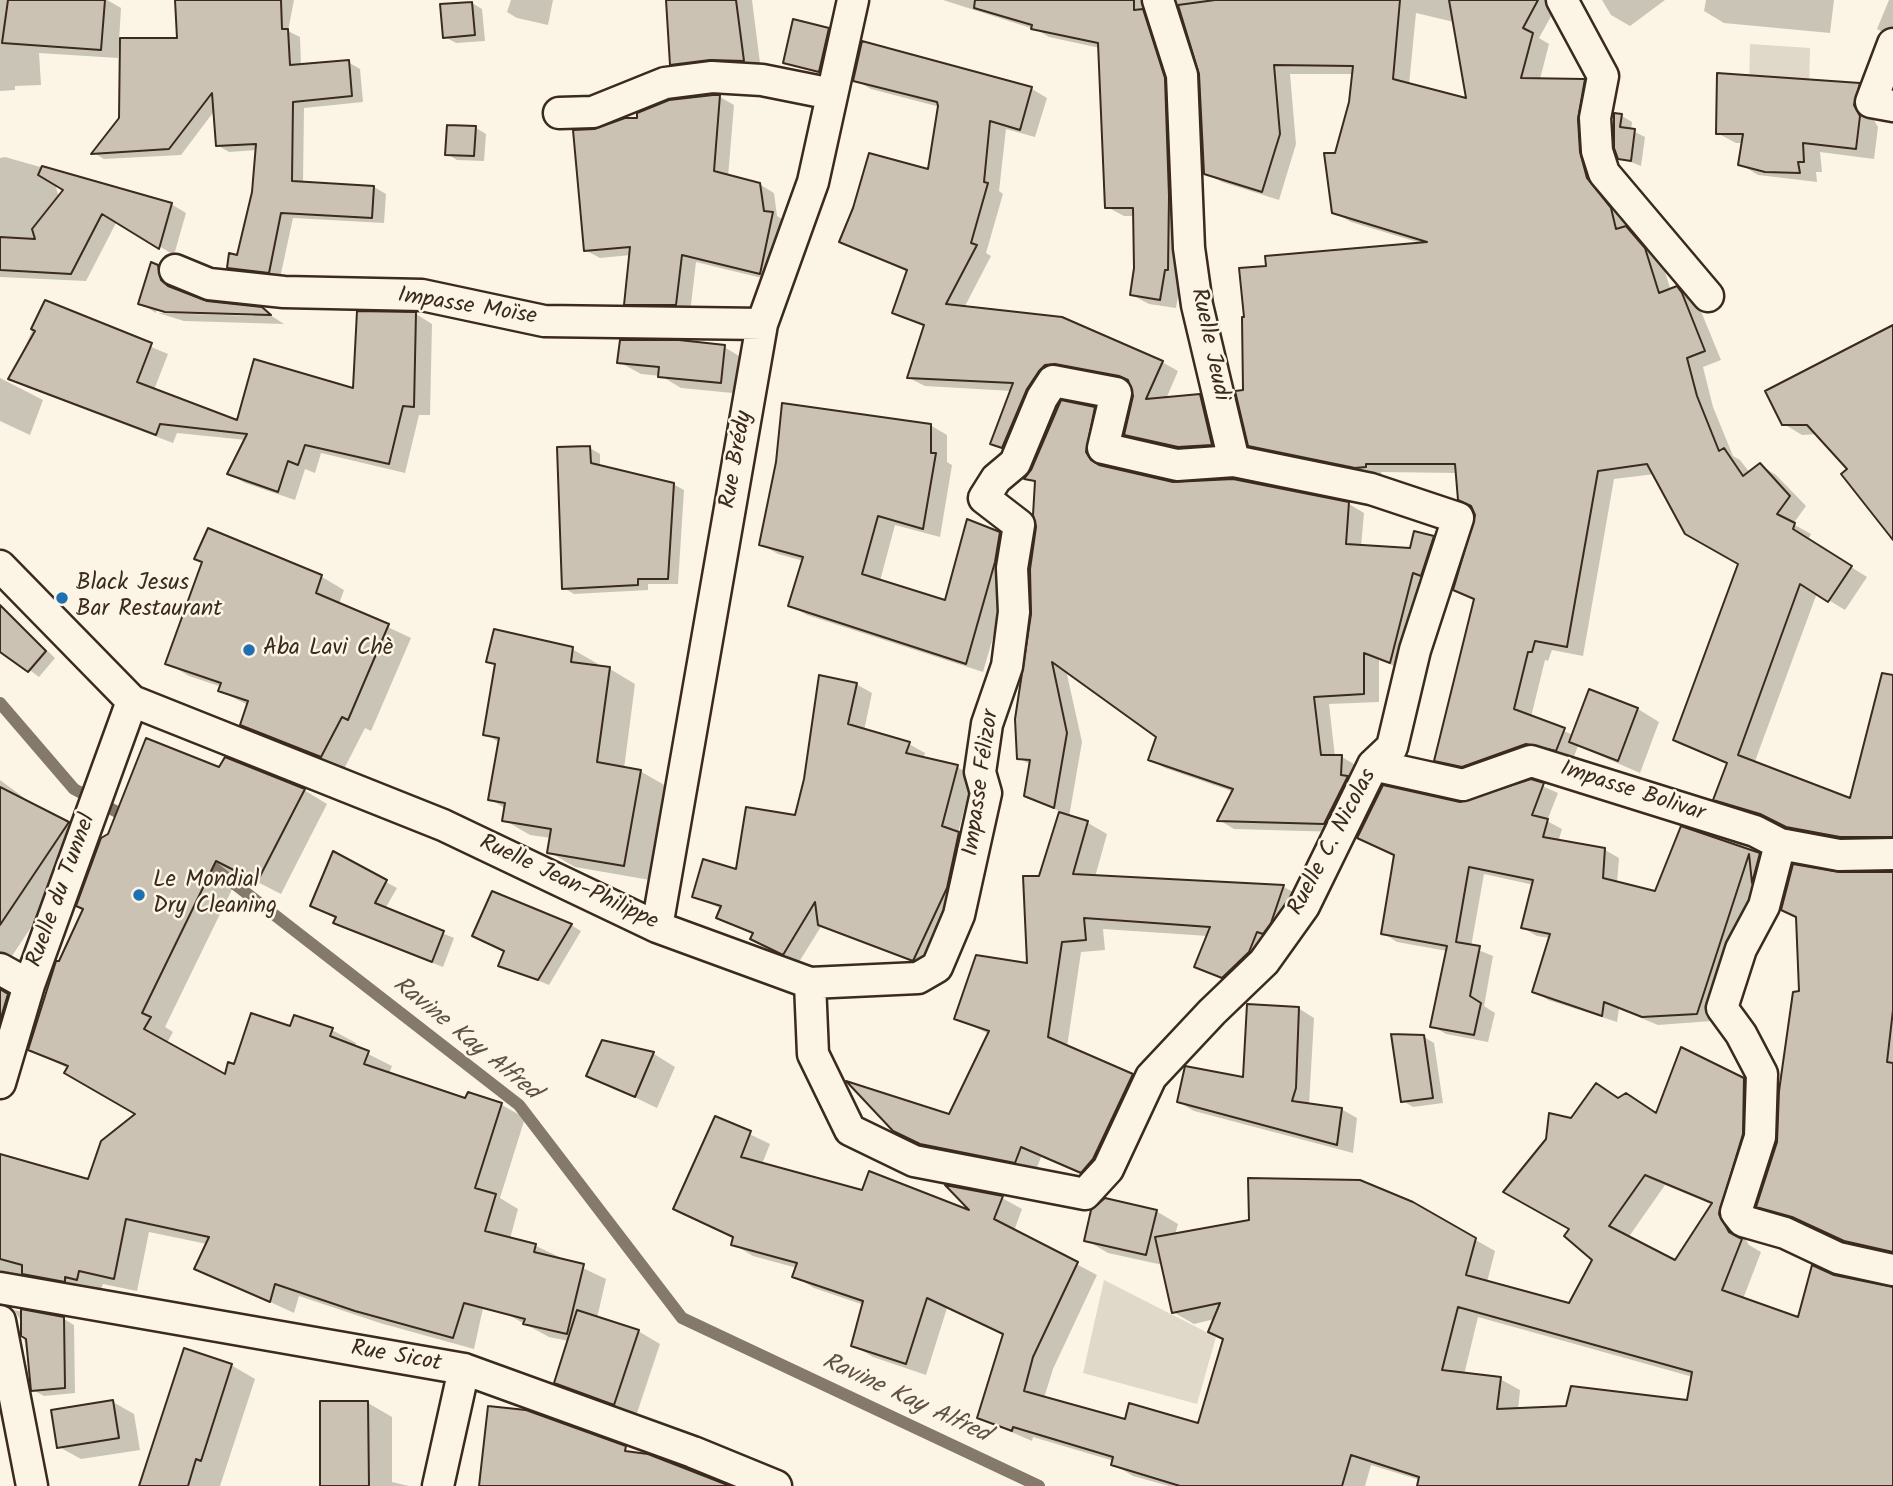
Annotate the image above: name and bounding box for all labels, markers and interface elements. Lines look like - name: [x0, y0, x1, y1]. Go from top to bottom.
- street label: Impasse Moïse: [395, 283, 539, 333]
- street label: Ruelle Jeudi: [1183, 286, 1233, 404]
- street label: Rue Brédy: [716, 409, 760, 511]
- place label: Black Jesus Bar Restaurant: [76, 571, 222, 625]
- marker: Black Jesus Bar Restaurant: [54, 590, 70, 606]
- place label: Aba Lavi Chè: [263, 636, 393, 664]
- marker: Aba Lavi Chè: [241, 642, 257, 658]
- street label: Impasse Félizor: [959, 708, 1007, 858]
- street label: Impasse Bolivar: [1556, 757, 1708, 829]
- street label: Ruelle C. Nicolas: [1284, 765, 1384, 921]
- street label: Ruelle du Tunnel: [22, 810, 104, 972]
- street label: Ruelle Jean-Philippe: [474, 830, 662, 938]
- place label: Le Mondial Dry Cleaning: [153, 868, 277, 922]
- marker: Le Mondial Dry Cleaning: [131, 887, 147, 903]
- water label: Ravine Kay Alfred: [386, 972, 544, 1108]
- street label: Rue Sicot: [349, 1336, 443, 1380]
- water label: Ravine Kay Alfred: [817, 1349, 993, 1451]

